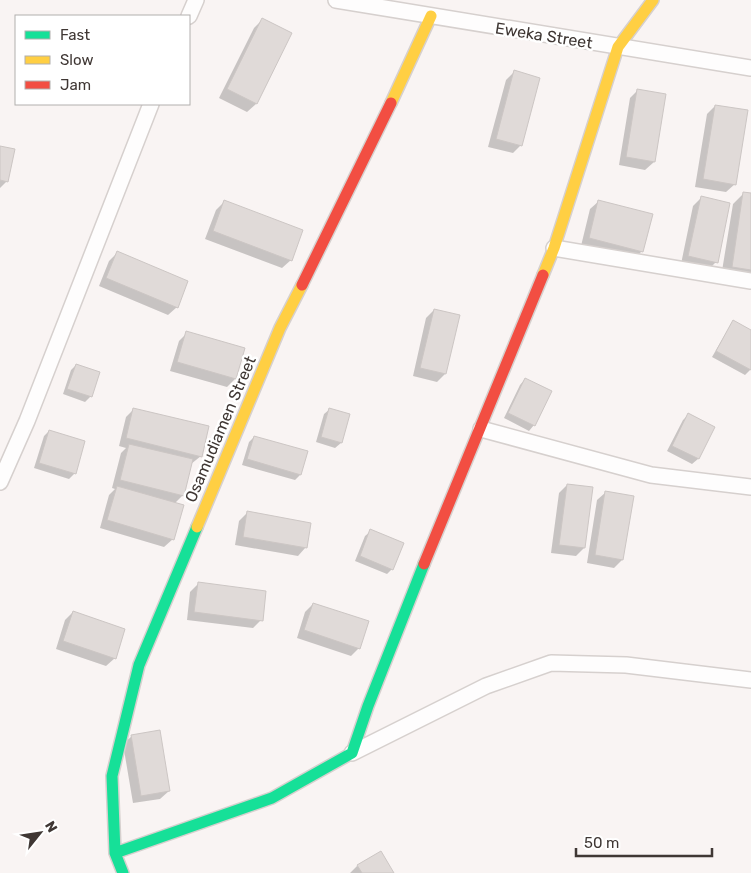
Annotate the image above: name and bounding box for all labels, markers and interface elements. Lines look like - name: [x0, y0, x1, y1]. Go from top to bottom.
- legend: [15, 15, 190, 105]
- street label: Eweka Street: [494, 18, 594, 53]
- text: Fast: [60, 26, 90, 44]
- text: Slow: [60, 51, 93, 69]
- text: Jam: [60, 76, 91, 94]
- street label: Osamudiamen Street: [181, 353, 260, 505]
- north arrow: [15, 808, 65, 858]
- text: N: [41, 818, 61, 835]
- scale bar: [576, 826, 712, 858]
- text: 50 m: [584, 834, 619, 852]

